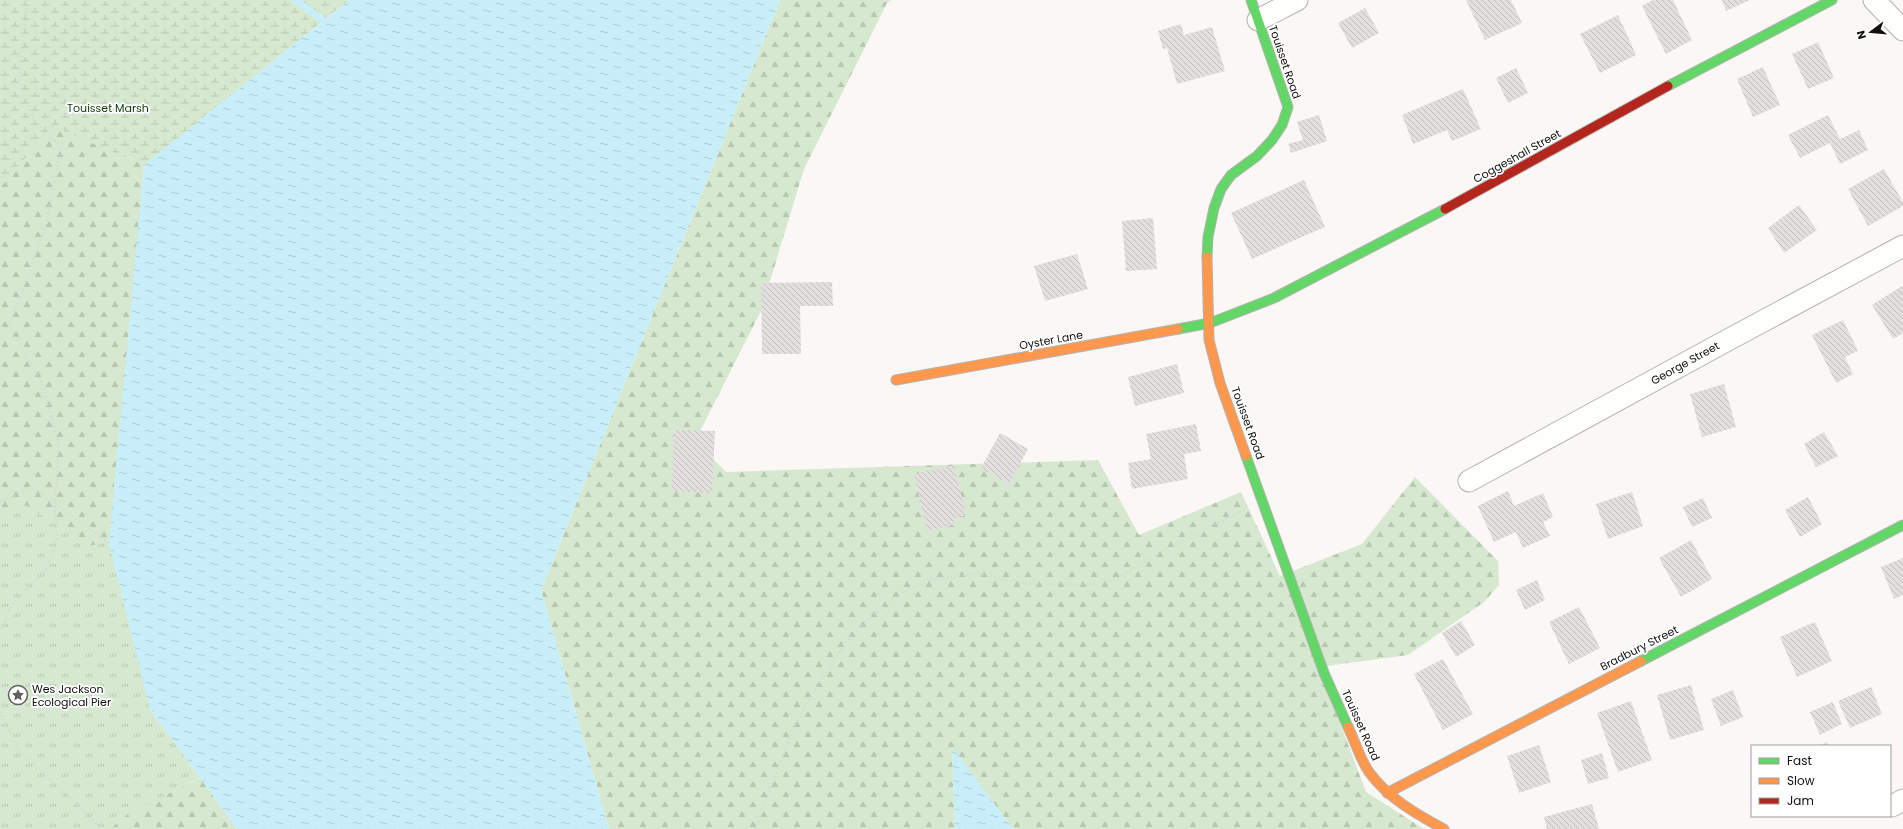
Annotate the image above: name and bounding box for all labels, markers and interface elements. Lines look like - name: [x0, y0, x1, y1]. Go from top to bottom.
- north arrow: [1851, 12, 1891, 52]
- street label: Touisset Road: [1265, 23, 1305, 101]
- text: N: [1853, 29, 1870, 41]
- park label: Touisset Marsh: [67, 100, 149, 116]
- street label: Coggeshall Street: [1470, 125, 1564, 187]
- street label: Oyster Lane: [1018, 326, 1084, 353]
- street label: George Street: [1648, 338, 1722, 388]
- street label: Touisset Road: [1227, 384, 1269, 462]
- street label: Bradbury Street: [1597, 621, 1681, 675]
- place label: Wes Jackson Ecological Pier: [32, 681, 111, 710]
- place icon: Wes Jackson Ecological Pier: [7, 684, 29, 706]
- street label: Touisset Road: [1338, 687, 1384, 763]
- legend: [1751, 745, 1891, 817]
- text: Fast: [1787, 752, 1812, 769]
- text: Slow: [1787, 772, 1815, 789]
- text: Jam: [1787, 792, 1814, 809]

